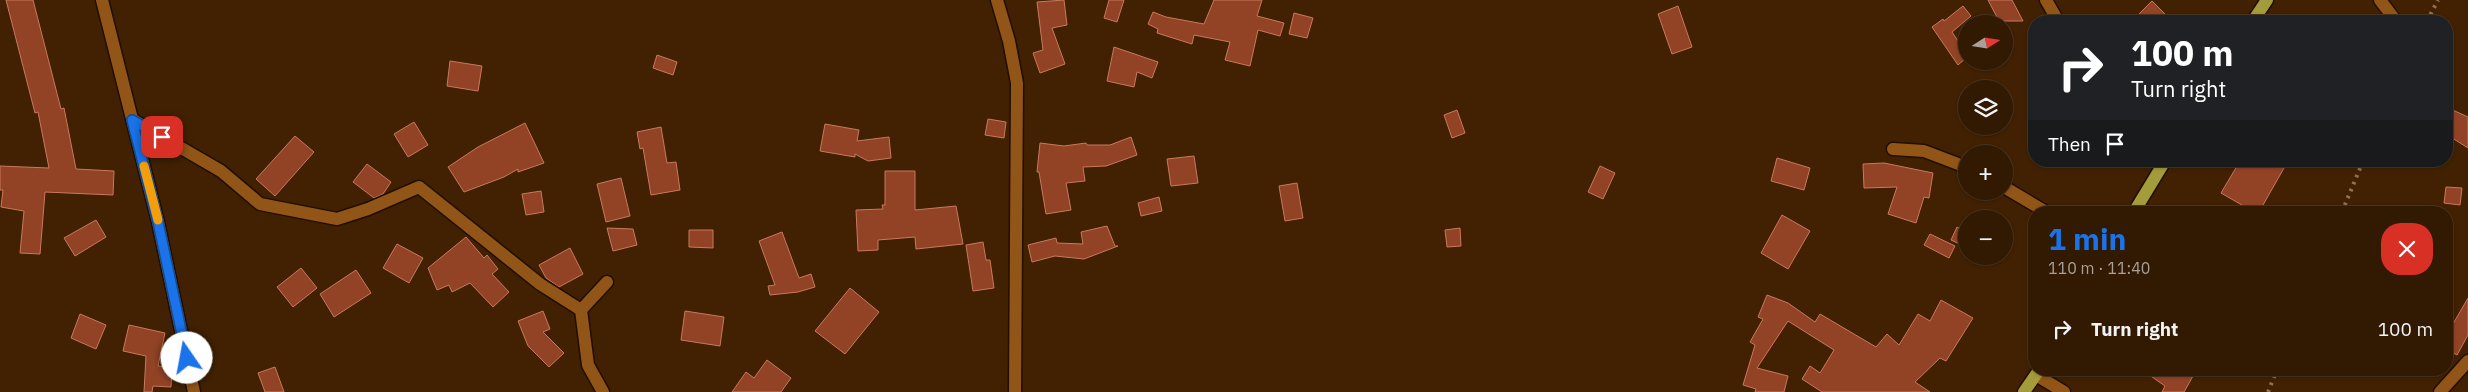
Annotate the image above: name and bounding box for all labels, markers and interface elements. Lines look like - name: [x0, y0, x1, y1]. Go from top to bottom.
- north arrow: [1958, 15, 2012, 70]
- map controls: [1958, 15, 2013, 265]
- text: 100 m: [2131, 30, 2234, 76]
- icon: right: [2048, 35, 2113, 100]
- text: Turn right: [2131, 74, 2226, 103]
- button: layers: [1958, 80, 2013, 135]
- pin: [141, 116, 183, 158]
- icon: arrive: [148, 123, 176, 151]
- icon: arrive: [2101, 130, 2129, 158]
- text: Then: [2048, 132, 2091, 156]
- button: +: [1958, 145, 2013, 200]
- button: −: [1958, 210, 2013, 265]
- text: 1 min: [2048, 219, 2126, 258]
- button: close: [2381, 223, 2433, 275]
- text: 110 m · 11:40: [2048, 258, 2150, 278]
- icon: right: [2048, 315, 2076, 343]
- text: Turn right: [2091, 317, 2178, 341]
- text: 100 m: [2378, 317, 2433, 341]
- position arrow: [160, 331, 212, 383]

